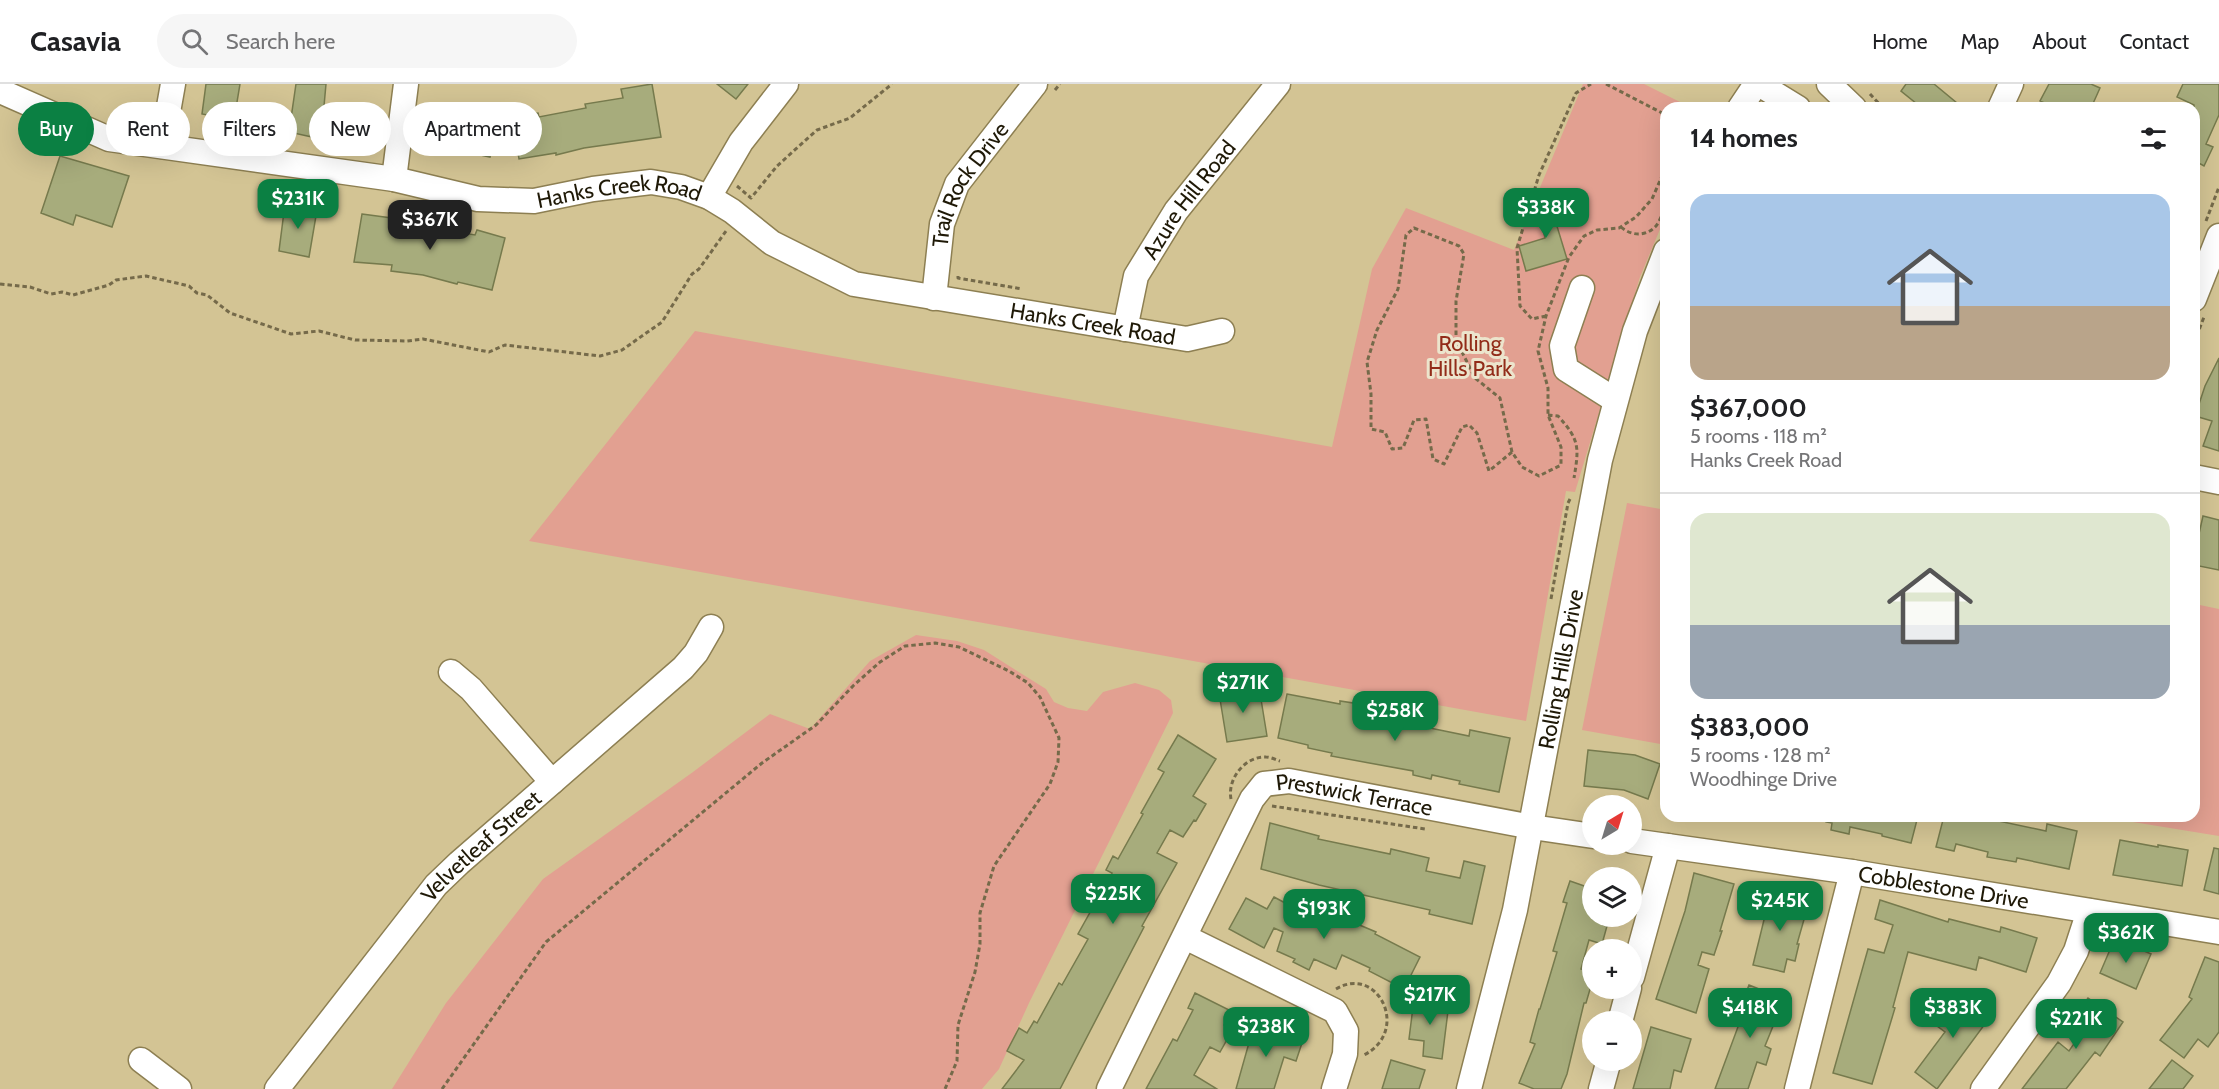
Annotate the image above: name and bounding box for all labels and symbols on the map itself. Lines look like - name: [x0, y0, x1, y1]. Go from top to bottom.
- street label: Trail Rock Drive: [927, 117, 1014, 248]
- street label: Azure Hill Road: [1137, 135, 1242, 264]
- street label: Hanks Creek Road: [534, 169, 705, 214]
- pin: $231K: [256, 179, 340, 230]
- pin: $338K: [1504, 188, 1588, 239]
- pin: $367K: [388, 200, 472, 251]
- street label: Hanks Creek Road: [1008, 297, 1178, 351]
- park label: Rolling Hills Park: [1428, 330, 1512, 382]
- street label: Rolling Hills Drive: [1533, 587, 1589, 751]
- pin: $271K: [1201, 663, 1285, 714]
- pin: $258K: [1353, 691, 1437, 742]
- street label: Prestwick Terrace: [1274, 768, 1435, 822]
- street label: Velvetleaf Street: [415, 784, 547, 907]
- north arrow: [1582, 795, 1642, 855]
- street label: Cobblestone Drive: [1856, 860, 2031, 915]
- pin: $225K: [1071, 874, 1155, 925]
- pin: $245K: [1738, 881, 1822, 932]
- pin: $193K: [1282, 889, 1366, 940]
- pin: $362K: [2084, 913, 2168, 964]
- pin: $217K: [1388, 975, 1472, 1026]
- pin: $418K: [1708, 988, 1792, 1039]
- pin: $383K: [1911, 988, 1995, 1039]
- pin: $221K: [2034, 999, 2118, 1050]
- pin: $238K: [1224, 1007, 1308, 1058]

